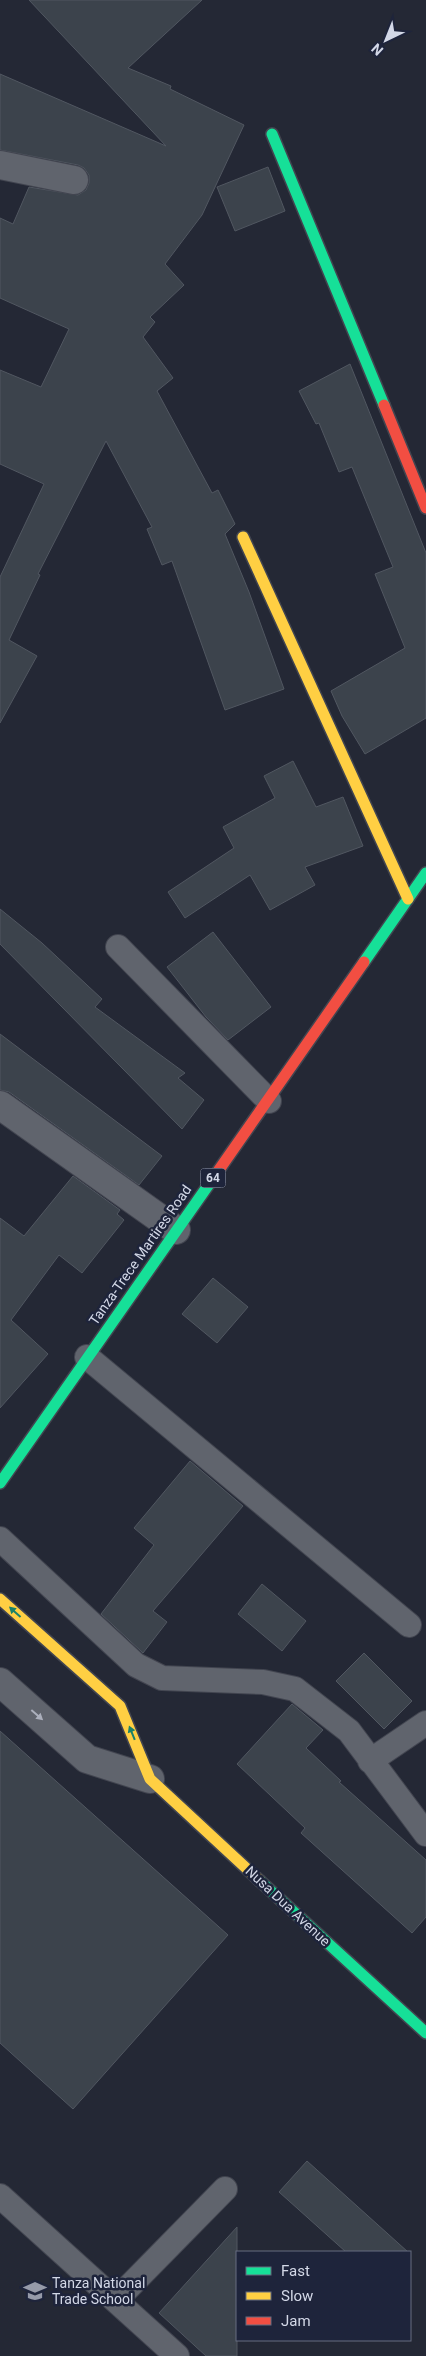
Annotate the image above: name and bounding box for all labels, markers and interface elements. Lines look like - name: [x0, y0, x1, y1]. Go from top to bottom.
- north arrow: [361, 15, 411, 65]
- text: N: [368, 40, 386, 59]
- road number: 64: [200, 1168, 226, 1188]
- street label: Tanza-Trece Martires Road: [85, 1182, 195, 1328]
- one-way arrow: [10, 1606, 22, 1618]
- one-way arrow: [30, 1709, 43, 1720]
- one-way arrow: [127, 1726, 135, 1741]
- street label: Nusa Dua Avenue: [242, 1863, 334, 1949]
- legend: [236, 2251, 411, 2341]
- text: Fast: [281, 2262, 310, 2280]
- place label: Tanza National Trade School: [52, 2275, 145, 2307]
- school or university icon: Tanza National Trade School: [22, 2278, 48, 2304]
- text: Slow: [281, 2287, 313, 2305]
- text: Jam: [281, 2312, 311, 2330]

